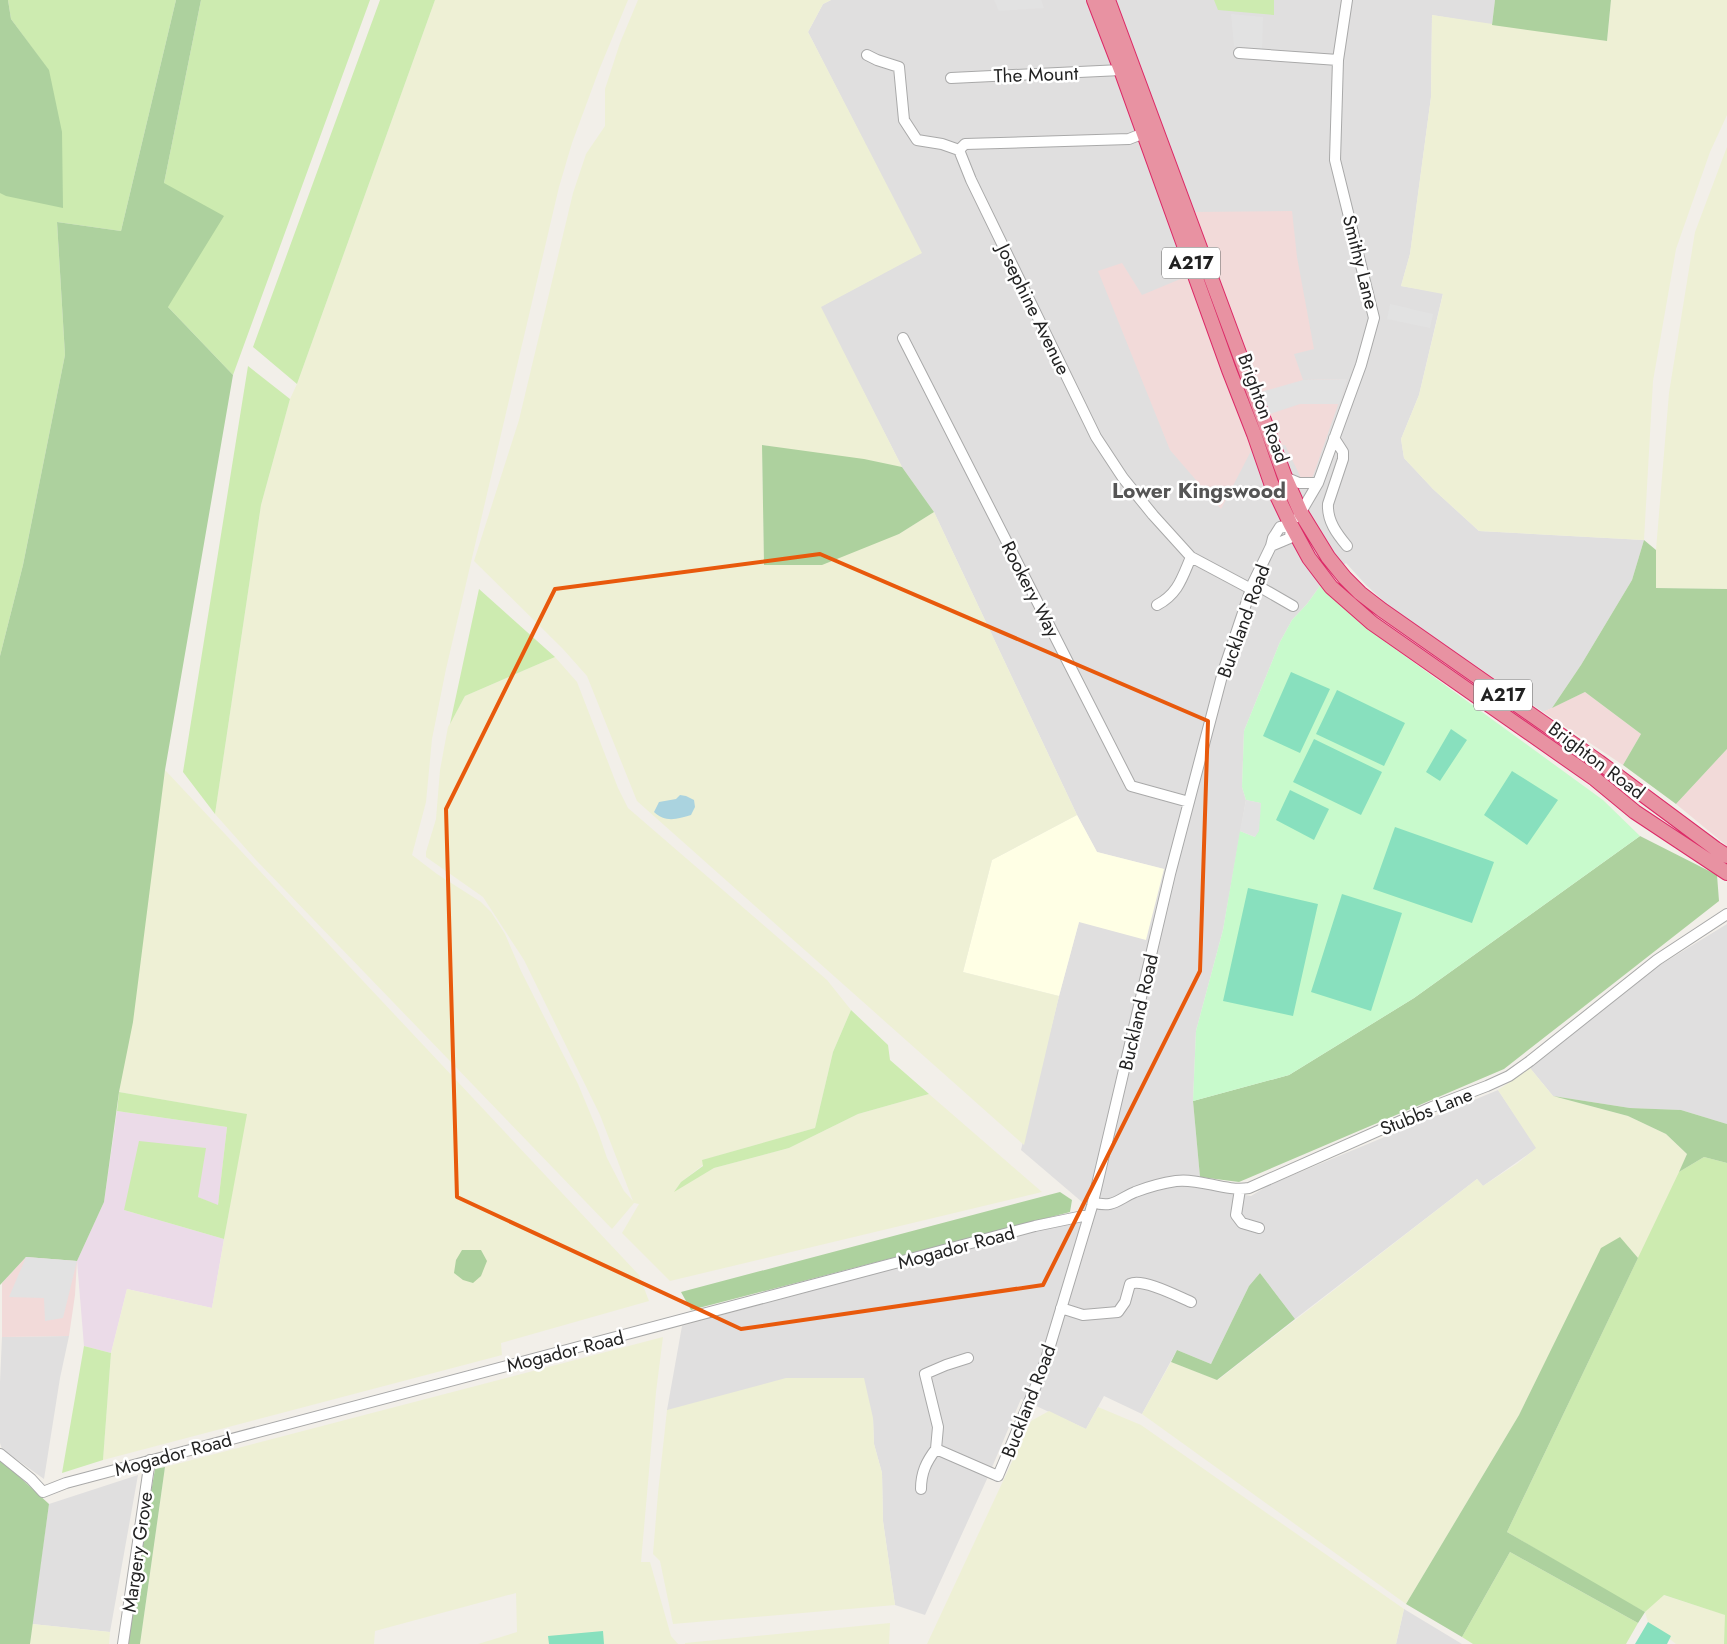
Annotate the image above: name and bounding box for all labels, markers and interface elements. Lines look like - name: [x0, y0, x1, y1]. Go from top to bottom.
- street label: The Mount: [993, 60, 1079, 89]
- street label: Smithy Lane: [1336, 212, 1385, 312]
- street label: Josephine Avenue: [989, 236, 1077, 379]
- road number: A217: [1162, 248, 1220, 278]
- street label: Brighton Road: [1231, 350, 1296, 467]
- district label: Lower Kingswood: [1112, 476, 1286, 506]
- street label: Rookery Way: [995, 536, 1067, 643]
- street label: Buckland Road: [1210, 561, 1277, 682]
- road number: A217: [1474, 680, 1532, 710]
- street label: Brighton Road: [1543, 715, 1651, 806]
- street label: Buckland Road: [1112, 951, 1165, 1073]
- street label: Stubbs Lane: [1376, 1081, 1477, 1142]
- street label: Mogador Road: [895, 1219, 1018, 1276]
- street label: Mogador Road: [504, 1324, 627, 1379]
- street label: Buckland Road: [995, 1341, 1062, 1462]
- street label: Mogador Road: [112, 1426, 235, 1483]
- street label: Margery Grove: [116, 1490, 159, 1614]

